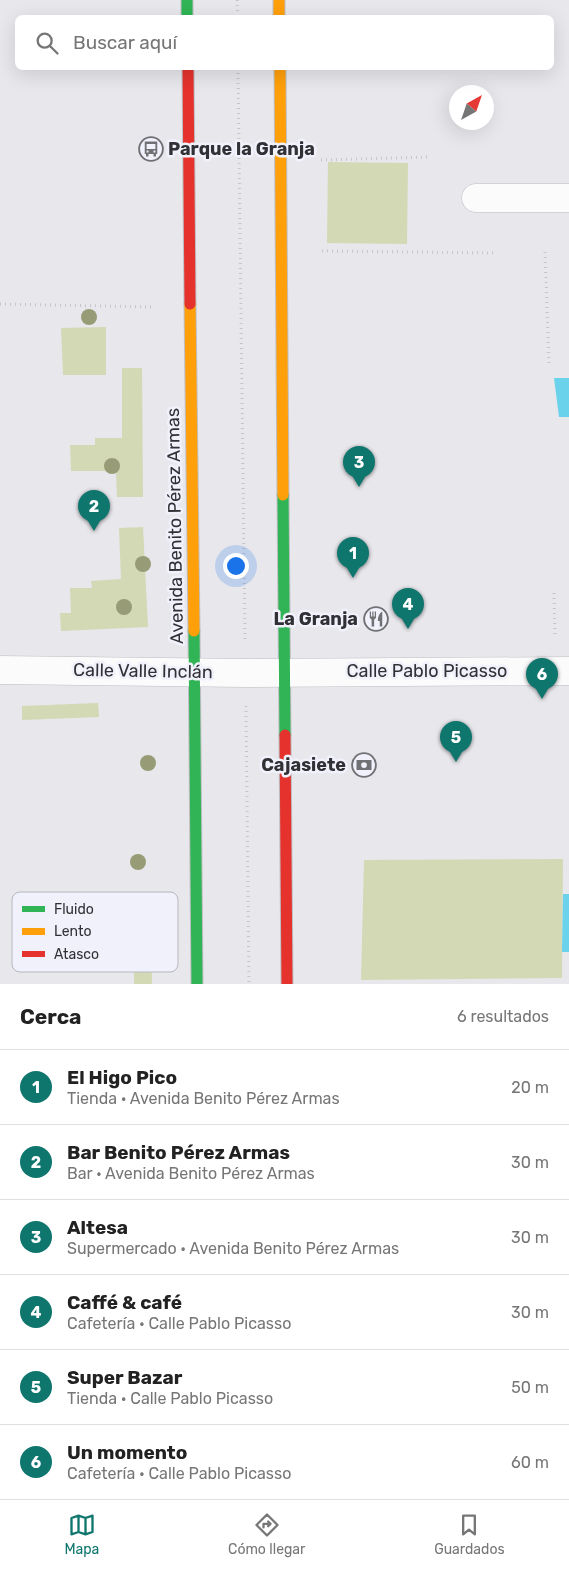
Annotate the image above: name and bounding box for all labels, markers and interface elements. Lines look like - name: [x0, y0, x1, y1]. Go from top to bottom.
- search box: [15, 15, 554, 70]
- icon: search: [33, 29, 61, 57]
- text: Buscar aquí: [73, 31, 177, 54]
- north arrow: [449, 85, 494, 130]
- bus stop icon: Parque la Granja: [138, 136, 164, 162]
- place label: Parque la Granja: [168, 138, 315, 160]
- street label: Avenida Benito Pérez Armas: [162, 408, 188, 644]
- pin: 3: [343, 446, 375, 487]
- pin: 2: [78, 490, 110, 531]
- pin: 1: [337, 537, 369, 578]
- your location: [223, 553, 249, 579]
- pin: 4: [392, 588, 424, 629]
- restaurant icon: La Granja: [363, 606, 389, 632]
- place label: La Granja: [274, 608, 358, 630]
- pin: 6: [526, 658, 558, 699]
- street label: Calle Valle Inclán: [73, 659, 213, 683]
- street label: Calle Pablo Picasso: [347, 660, 507, 682]
- pin: 5: [440, 721, 472, 762]
- bank icon: Cajasiete: [351, 752, 377, 778]
- place label: Cajasiete: [261, 754, 346, 776]
- legend: [12, 892, 178, 972]
- text: Fluido: [54, 901, 94, 918]
- text: Lento: [54, 923, 91, 940]
- text: Atasco: [54, 946, 99, 963]
- text: Cerca: [20, 1004, 81, 1029]
- text: 6 resultados: [457, 1007, 549, 1026]
- text: El Higo Pico: [67, 1066, 177, 1089]
- text: 1: [32, 1078, 40, 1097]
- text: 20 m: [511, 1078, 549, 1097]
- text: Tienda · Avenida Benito Pérez Armas: [67, 1089, 340, 1108]
- text: Bar Benito Pérez Armas: [67, 1141, 290, 1164]
- text: 2: [31, 1153, 41, 1172]
- text: 30 m: [511, 1153, 549, 1172]
- text: Bar · Avenida Benito Pérez Armas: [67, 1164, 315, 1183]
- text: Altesa: [67, 1216, 128, 1239]
- text: 3: [31, 1228, 41, 1247]
- text: 30 m: [511, 1228, 549, 1247]
- text: Supermercado · Avenida Benito Pérez Armas: [67, 1239, 399, 1258]
- text: Caffé & café: [67, 1291, 182, 1314]
- text: 4: [31, 1303, 41, 1322]
- text: 30 m: [511, 1303, 549, 1322]
- text: Cafetería · Calle Pablo Picasso: [67, 1314, 291, 1333]
- text: Super Bazar: [67, 1366, 182, 1389]
- text: 5: [31, 1378, 41, 1397]
- text: 50 m: [511, 1378, 549, 1397]
- text: Tienda · Calle Pablo Picasso: [67, 1389, 273, 1408]
- text: Un momento: [67, 1441, 187, 1464]
- text: 6: [31, 1453, 41, 1472]
- text: 60 m: [511, 1453, 549, 1472]
- text: Cafetería · Calle Pablo Picasso: [67, 1464, 291, 1483]
- tab: Mapa: [64, 1511, 99, 1558]
- tab: Cómo llegar: [228, 1511, 305, 1558]
- tab: Guardados: [434, 1511, 505, 1558]

